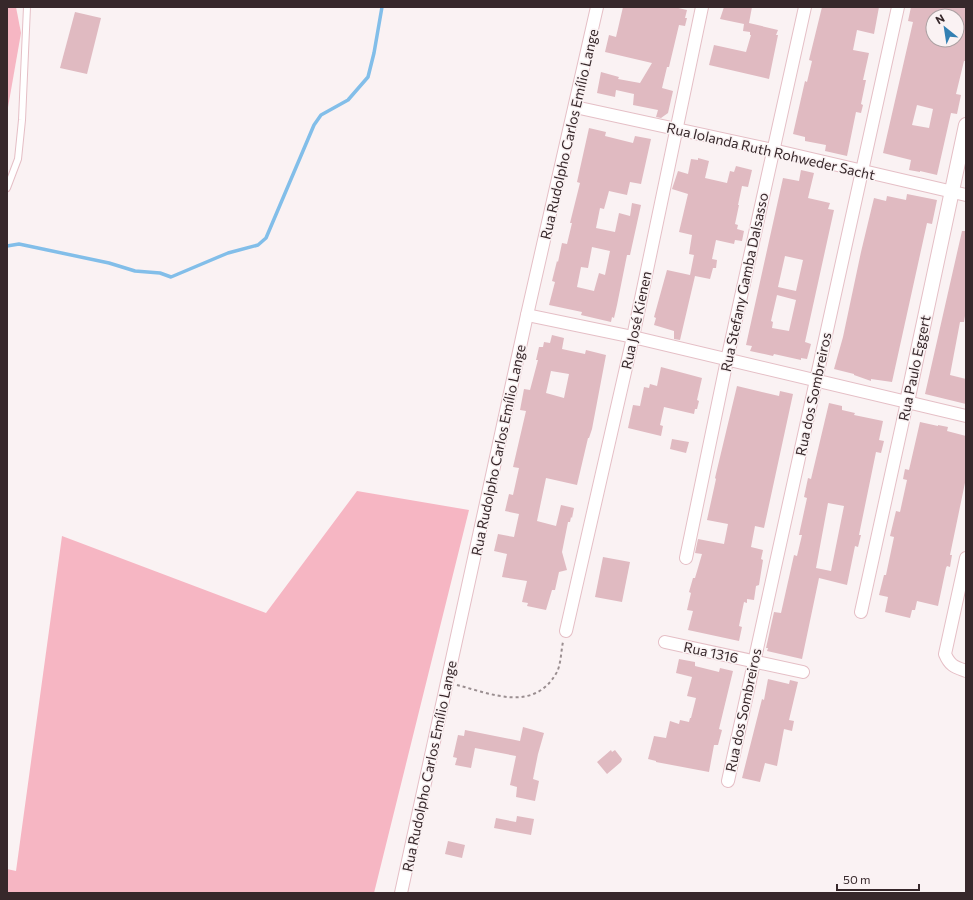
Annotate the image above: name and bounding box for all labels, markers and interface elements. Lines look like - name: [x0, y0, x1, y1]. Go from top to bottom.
- north arrow: [925, 8, 965, 48]
- text: N: [933, 11, 947, 27]
- street label: Rua Rudolpho Carlos Emílio Lange: [536, 27, 602, 241]
- street label: Rua Iolanda Ruth Rohweder Sacht: [665, 119, 877, 183]
- street label: Rua Stefany Gamba Dalsasso: [717, 191, 771, 373]
- street label: Rua José Kienen: [617, 269, 655, 371]
- street label: Rua Paulo Eggert: [894, 313, 934, 422]
- street label: Rua dos Sombreiros: [792, 331, 834, 457]
- street label: Rua Rudolpho Carlos Emílio Lange: [467, 343, 529, 557]
- street label: Rua 1316: [682, 638, 740, 666]
- street label: Rua dos Sombreiros: [722, 647, 764, 773]
- street label: Rua Rudolpho Carlos Emílio Lange: [398, 659, 460, 873]
- scale bar: [837, 866, 919, 892]
- text: 50 m: [843, 872, 871, 886]

